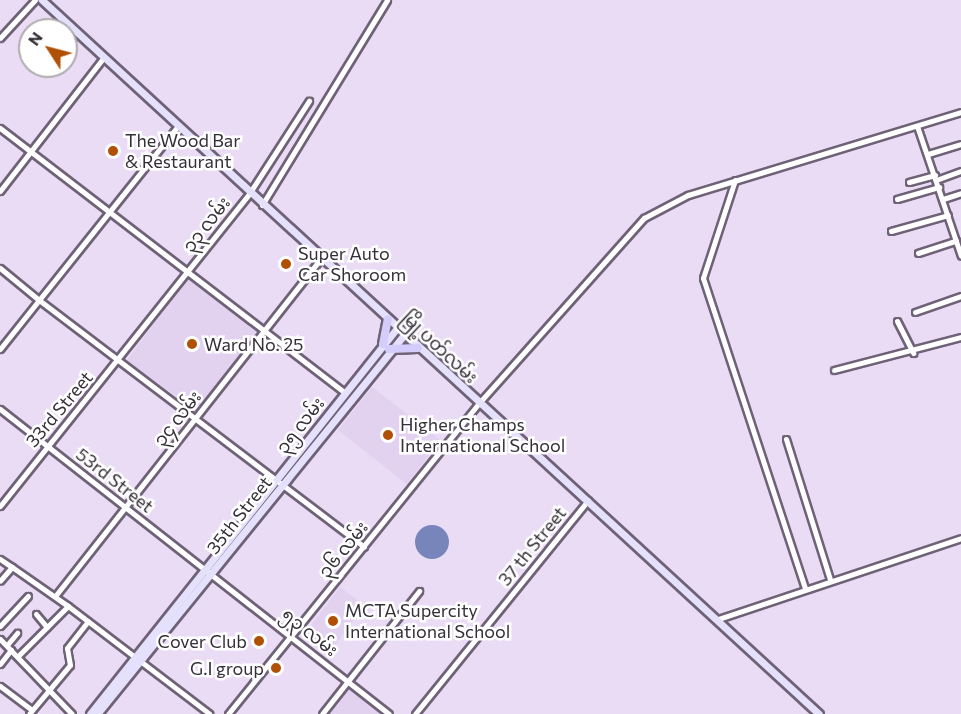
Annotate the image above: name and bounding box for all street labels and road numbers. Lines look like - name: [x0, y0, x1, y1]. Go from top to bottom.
- street label: ၃၃ လမ်း: [178, 192, 234, 256]
- street label: မြို့ပတ်လမ်း: [398, 306, 482, 388]
- street label: 33rd Street: [21, 367, 97, 451]
- street label: ၃၄ လမ်း: [149, 386, 205, 450]
- street label: ၃၅ လမ်း: [271, 393, 329, 457]
- street label: 53rd Street: [72, 443, 158, 517]
- street label: 35th Street: [202, 472, 276, 558]
- street label: 37 th Street: [494, 502, 570, 590]
- street label: ၃၆ လမ်း: [314, 516, 372, 582]
- street label: ၅၃ လမ်း: [278, 603, 342, 661]

